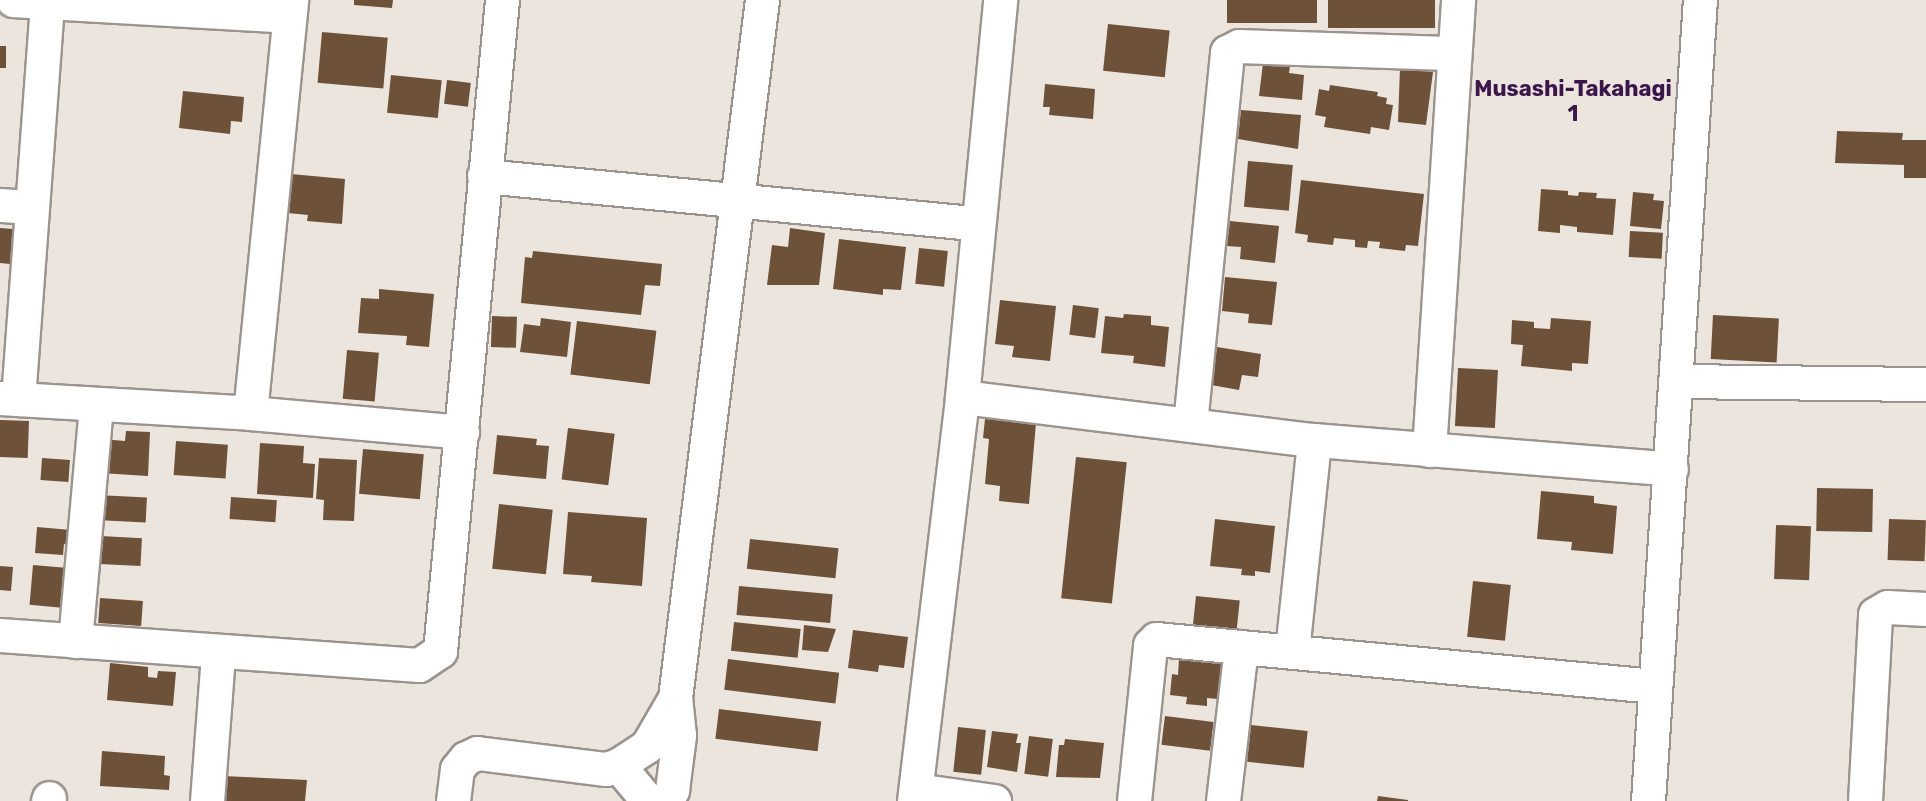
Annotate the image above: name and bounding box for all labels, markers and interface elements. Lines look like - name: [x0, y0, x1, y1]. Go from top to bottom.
- district label: Musashi-Takahagi 1: [1474, 75, 1672, 126]

